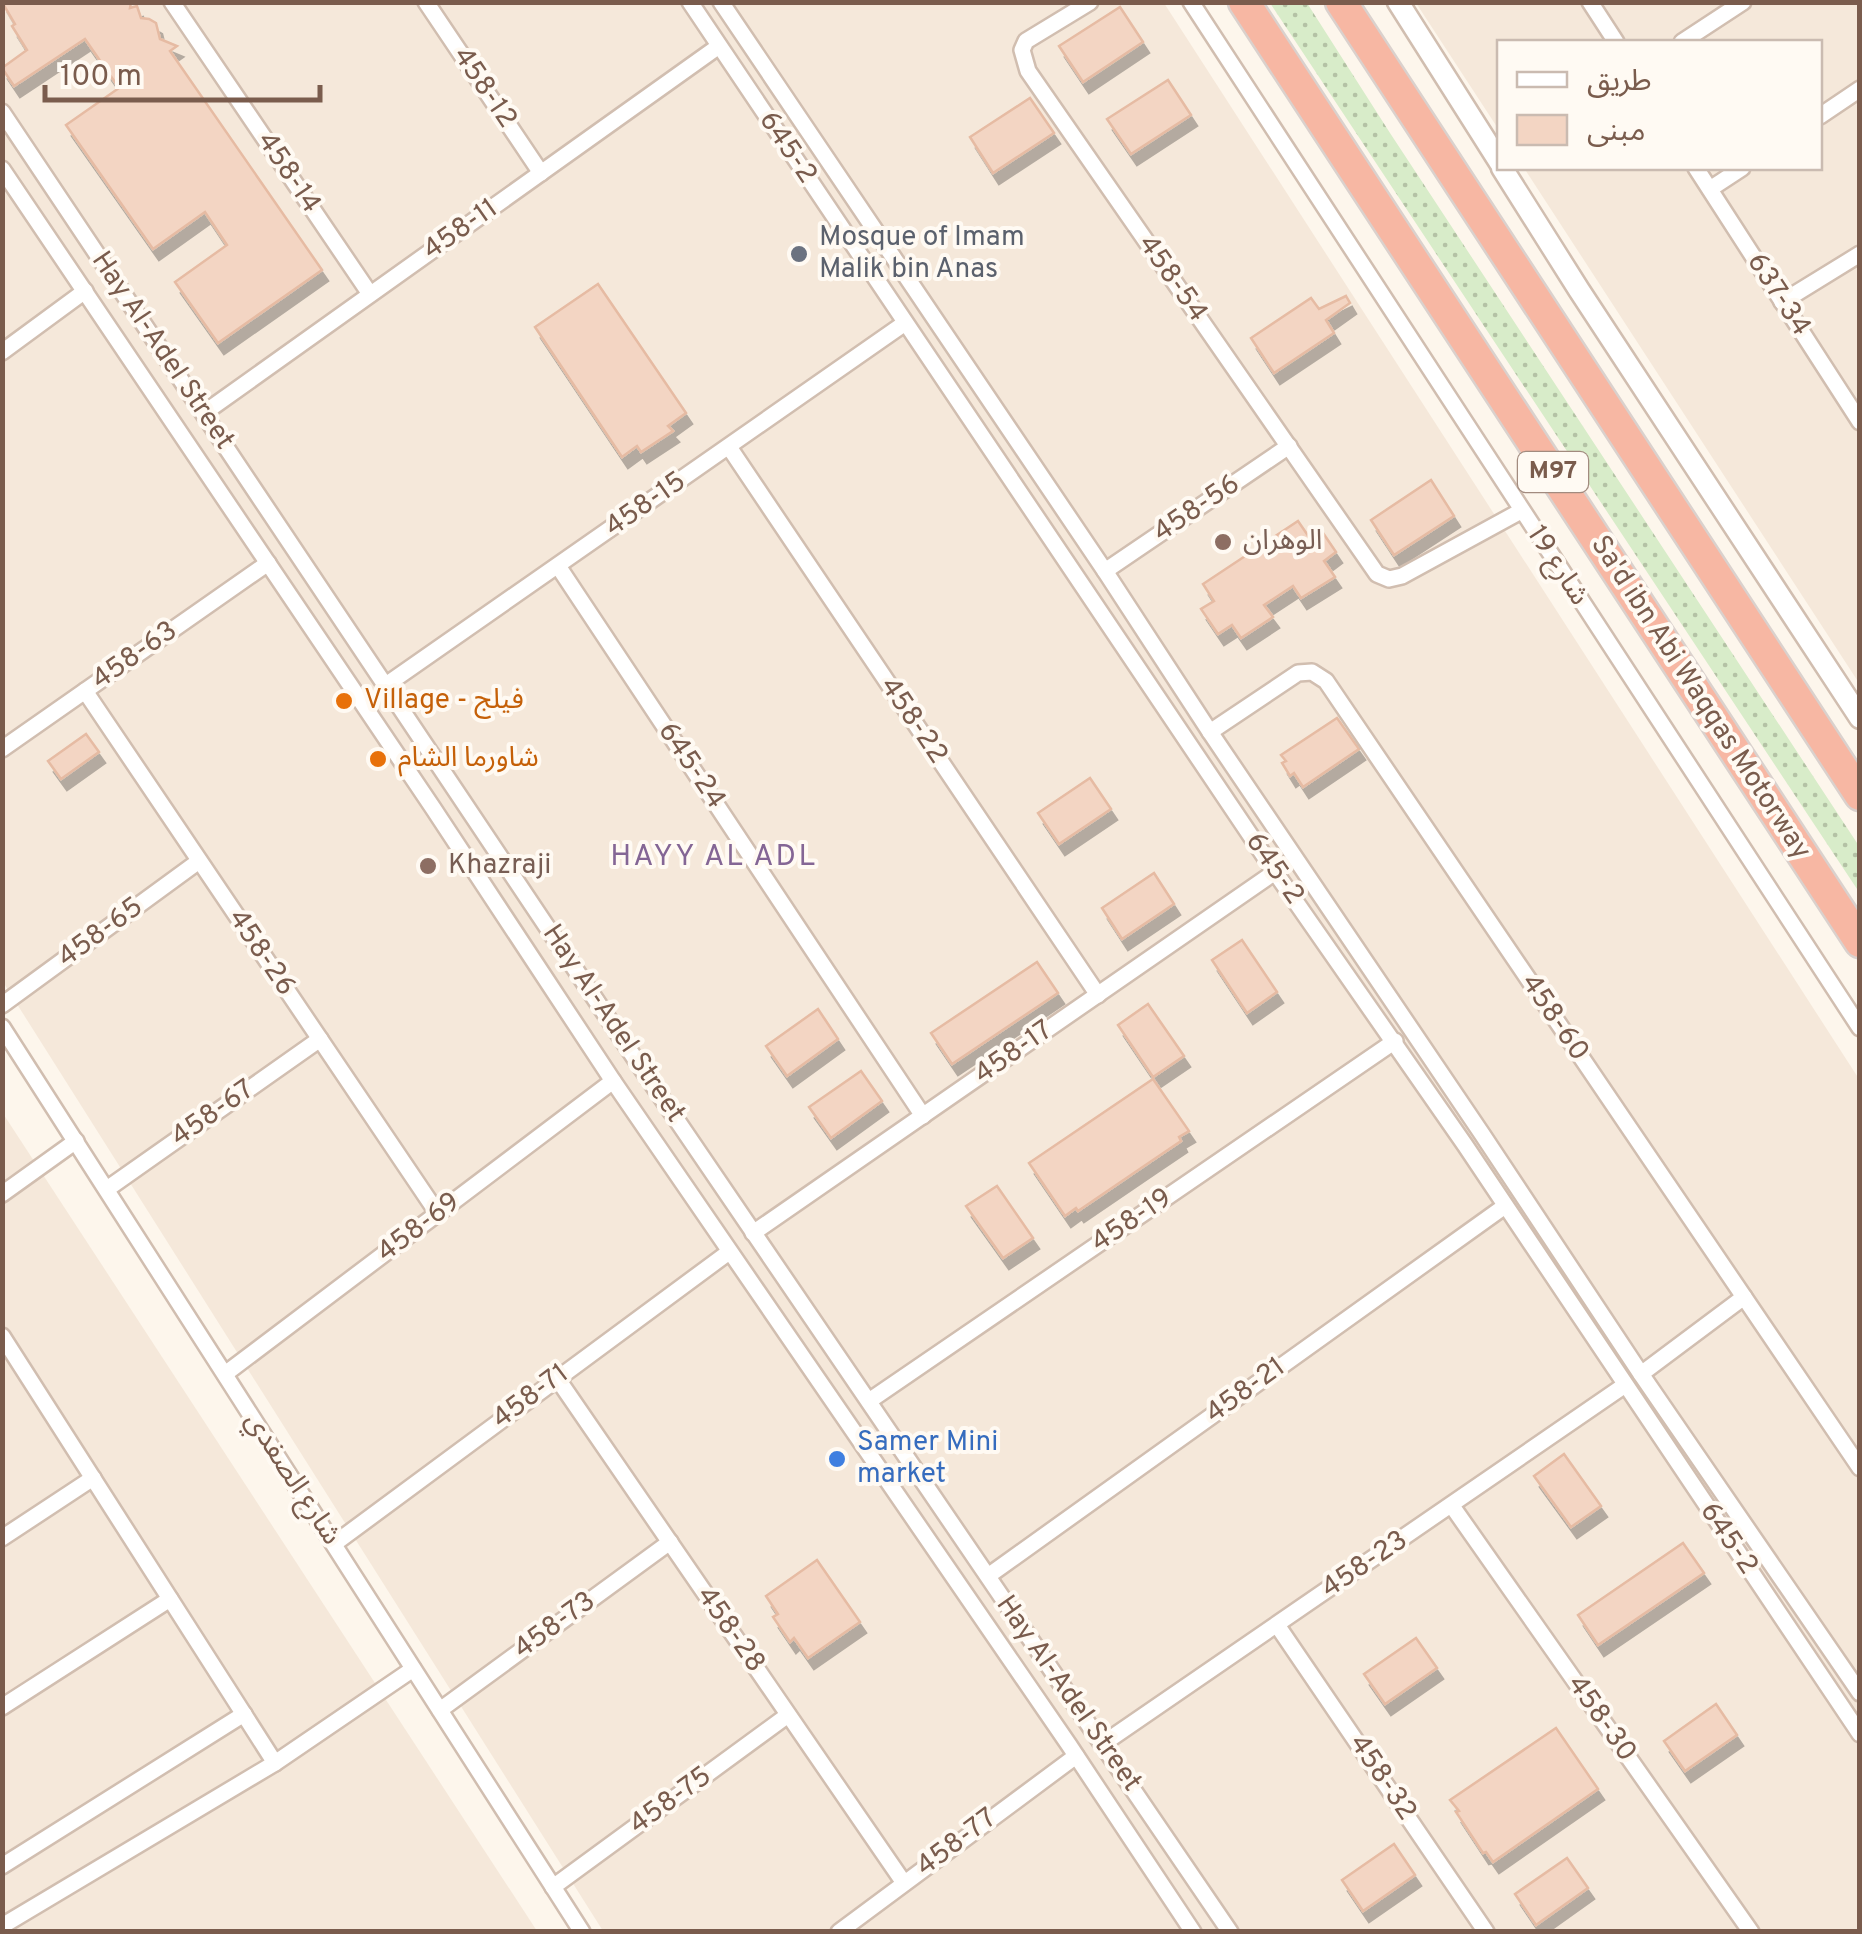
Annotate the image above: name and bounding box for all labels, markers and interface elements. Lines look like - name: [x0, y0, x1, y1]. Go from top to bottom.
- scale bar: [45, 40, 320, 102]
- street label: 458-12: [444, 40, 524, 136]
- legend: [1497, 40, 1822, 170]
- text: 100 m: [60, 59, 142, 96]
- text: طريق: [1587, 64, 1652, 101]
- street label: 645-2: [750, 105, 824, 191]
- text: مبنى: [1587, 114, 1645, 151]
- street label: 458-14: [248, 126, 328, 220]
- street label: 458-11: [416, 191, 506, 269]
- place label: Mosque of Imam Malik bin Anas: [819, 220, 1025, 288]
- street label: 458-54: [1129, 228, 1215, 330]
- marker: Mosque of Imam Malik bin Anas: [788, 243, 810, 265]
- street label: Hay Al-Adel Street: [82, 245, 242, 457]
- street label: 637-34: [1738, 247, 1818, 343]
- road number: M97: [1518, 452, 1588, 492]
- street label: 458-15: [599, 464, 693, 546]
- street label: 458-56: [1147, 467, 1247, 551]
- street label: شارع 19: [1518, 519, 1596, 613]
- place label: الوهران: [1243, 524, 1322, 560]
- street label: Sa'd ibn Abi Waqqas Motorway: [1582, 529, 1818, 867]
- marker: الوهران: [1212, 531, 1234, 553]
- street label: 458-63: [85, 614, 185, 698]
- street label: 458-22: [871, 671, 955, 771]
- place label: Village - فيلج: [364, 683, 524, 719]
- marker: Village - فيلج: [333, 690, 355, 712]
- street label: 645-24: [649, 716, 733, 816]
- place label: شاورما الشام: [398, 741, 539, 777]
- marker: شاورما الشام: [367, 748, 389, 770]
- street label: 645-2: [1236, 826, 1312, 912]
- district label: HAYY AL ADL: [610, 839, 818, 876]
- place label: Khazraji: [448, 848, 551, 884]
- marker: Khazraji: [417, 855, 439, 877]
- street label: 458-65: [51, 890, 151, 976]
- street label: 458-26: [219, 903, 303, 1003]
- street label: Hay Al-Adel Street: [533, 918, 693, 1130]
- street label: 458-60: [1512, 967, 1596, 1069]
- street label: 458-17: [968, 1013, 1060, 1093]
- street label: 458-67: [164, 1072, 262, 1156]
- street label: 458-19: [1085, 1181, 1179, 1261]
- street label: 458-69: [370, 1185, 468, 1271]
- street label: 458-21: [1199, 1350, 1293, 1432]
- street label: 458-71: [485, 1356, 577, 1438]
- street label: شارع الصفدي: [235, 1406, 348, 1553]
- place label: Samer Mini market: [857, 1425, 998, 1493]
- marker: Samer Mini market: [826, 1448, 848, 1470]
- street label: 645-2: [1691, 1496, 1765, 1582]
- street label: 458-23: [1315, 1523, 1415, 1607]
- street label: 458-28: [687, 1580, 773, 1680]
- street label: 458-73: [507, 1584, 603, 1668]
- street label: Hay Al-Adel Street: [987, 1589, 1149, 1799]
- street label: 458-30: [1558, 1669, 1644, 1769]
- street label: 458-32: [1340, 1728, 1424, 1828]
- street label: 458-75: [623, 1759, 719, 1843]
- street label: 458-77: [910, 1801, 1004, 1885]

